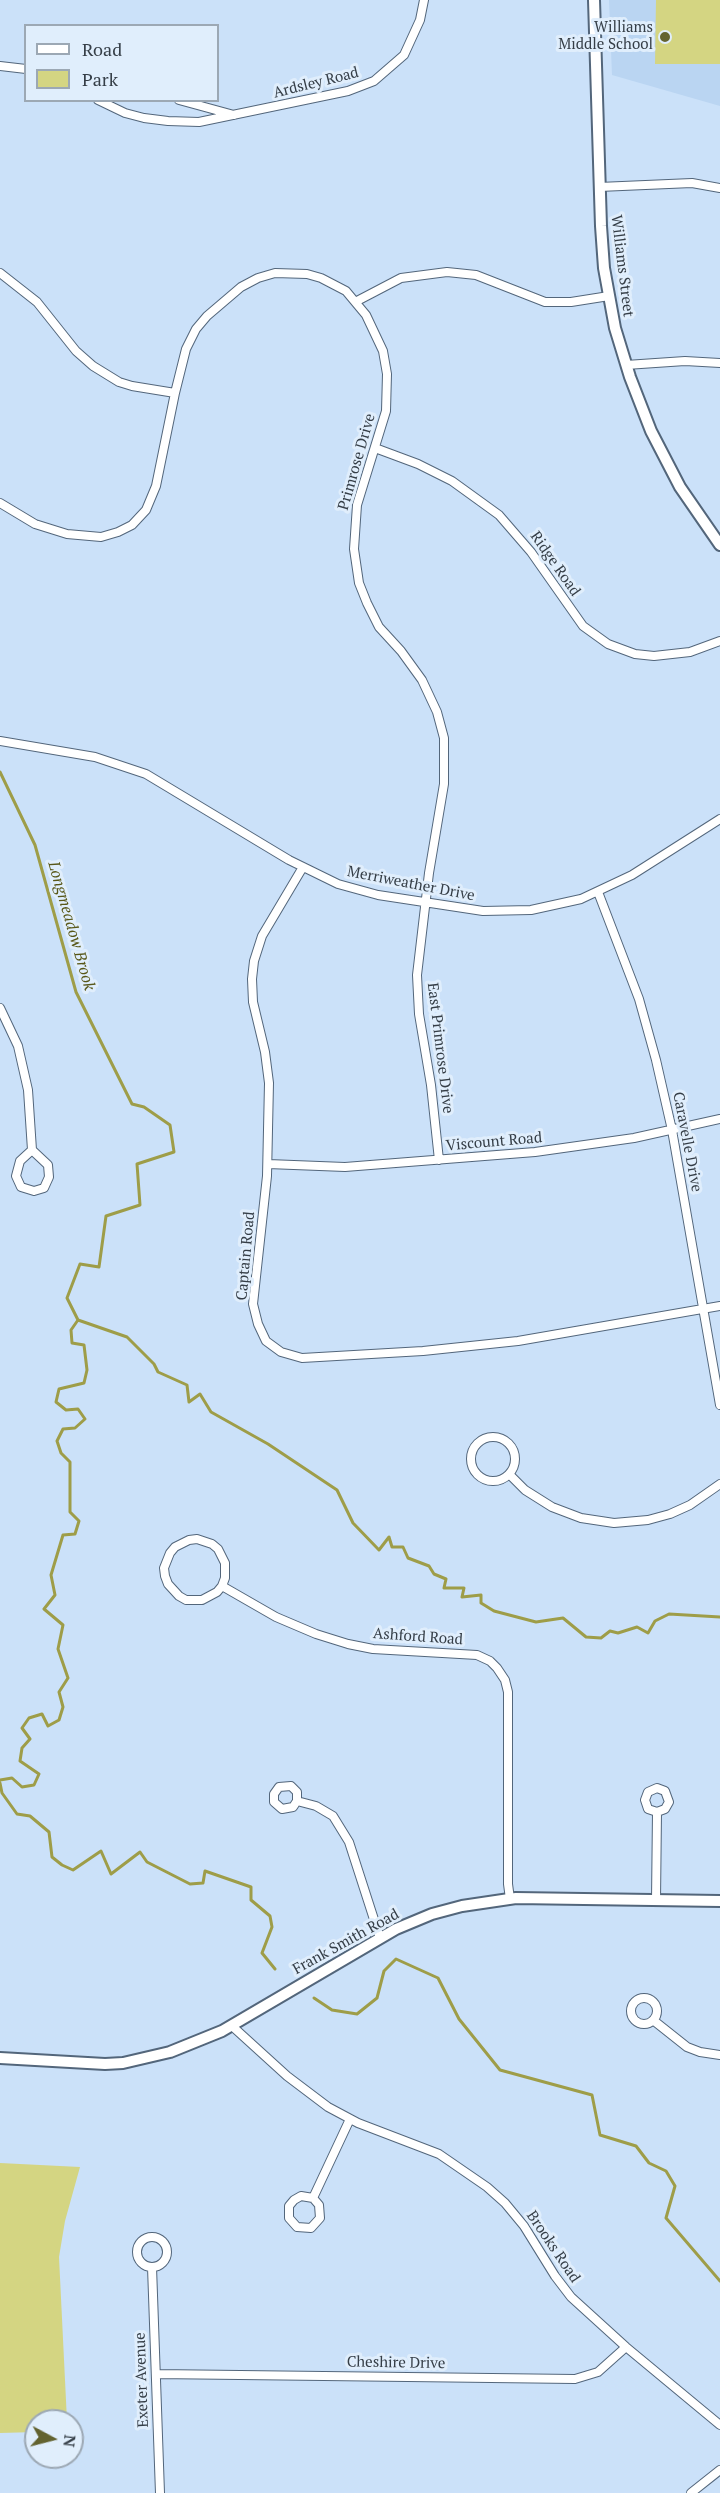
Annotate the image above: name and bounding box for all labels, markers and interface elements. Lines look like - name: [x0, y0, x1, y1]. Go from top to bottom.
- place label: Williams Middle School: [558, 19, 653, 54]
- legend: [24, 24, 219, 102]
- marker: Williams Middle School: [658, 30, 672, 44]
- text: Road: [82, 37, 122, 61]
- street label: Ardsley Road: [271, 64, 361, 102]
- text: Park: [82, 67, 118, 91]
- street label: Williams Street: [607, 214, 637, 318]
- street label: Primrose Drive: [335, 412, 379, 512]
- street label: Ridge Road: [526, 528, 584, 600]
- water label: Longmeadow Brook: [43, 859, 99, 993]
- street label: Merriweather Drive: [346, 863, 476, 905]
- street label: East Primrose Drive: [423, 982, 457, 1114]
- street label: Caravelle Drive: [668, 1090, 706, 1194]
- street label: Viscount Road: [445, 1129, 543, 1155]
- street label: Captain Road: [233, 1211, 259, 1301]
- street label: Ashford Road: [373, 1625, 463, 1649]
- street label: Frank Smith Road: [290, 1905, 402, 1979]
- street label: Brooks Road: [522, 2208, 584, 2286]
- street label: Exeter Avenue: [131, 2332, 153, 2428]
- street label: Cheshire Drive: [347, 2353, 445, 2373]
- north arrow: [24, 2409, 84, 2469]
- text: N: [58, 2434, 82, 2448]

